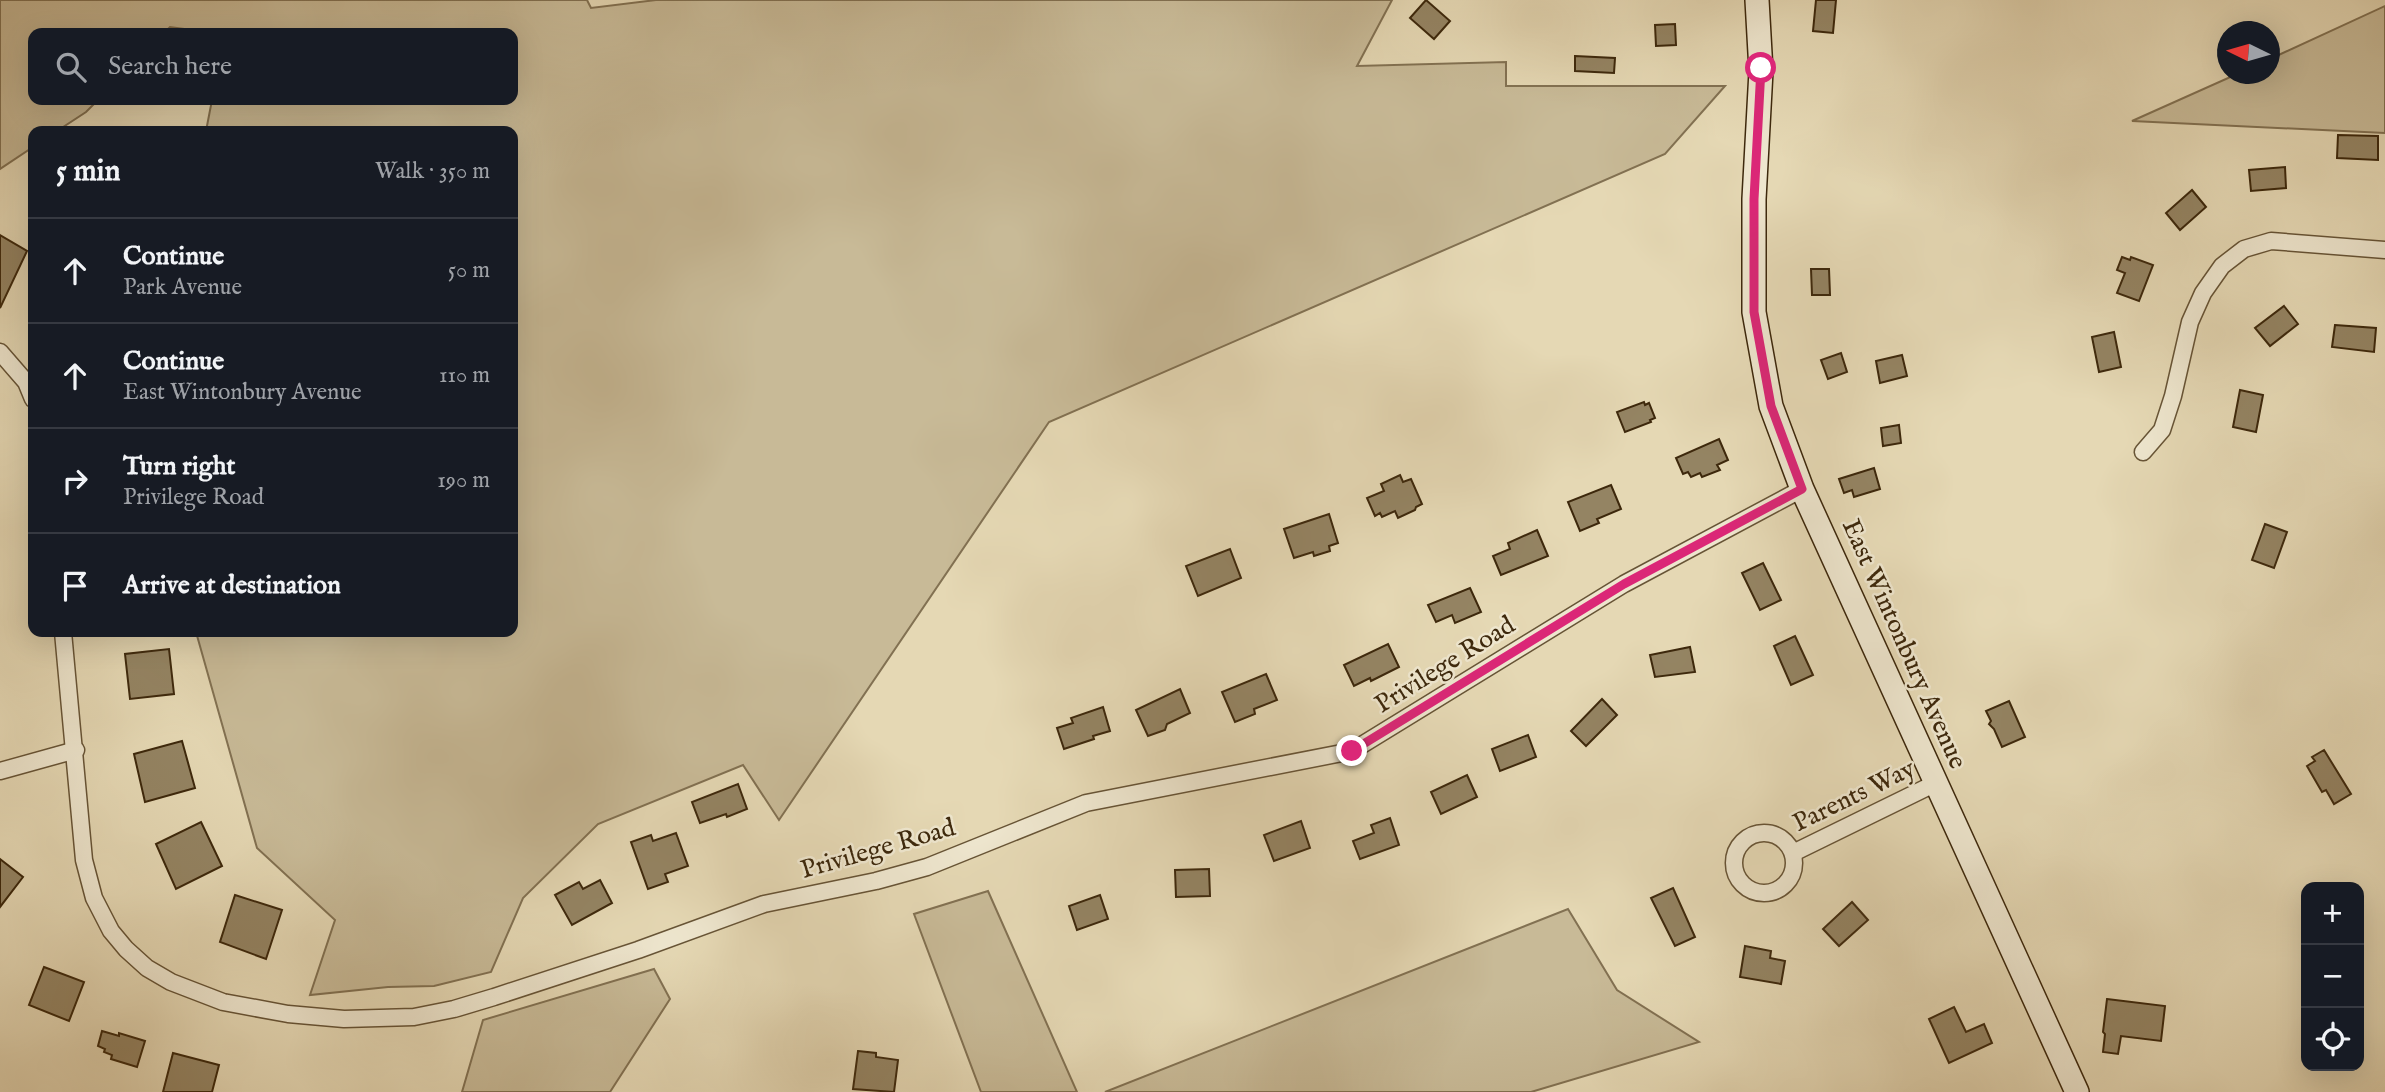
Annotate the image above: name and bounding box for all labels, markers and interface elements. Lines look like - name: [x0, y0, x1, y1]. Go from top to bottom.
- north arrow: [2217, 21, 2280, 84]
- search box: [28, 28, 518, 105]
- icon: search: [52, 48, 90, 86]
- text: Search here: [108, 50, 232, 83]
- route start: [1745, 52, 1776, 83]
- text: 5 min: [56, 153, 121, 191]
- text: Walk · 350 m: [375, 157, 490, 186]
- text: Continue: [123, 240, 224, 273]
- icon: ahead: [56, 252, 94, 290]
- text: 50 m: [448, 256, 490, 285]
- text: Park Avenue: [123, 273, 242, 302]
- text: Continue: [123, 345, 224, 378]
- icon: ahead: [56, 357, 94, 395]
- text: 110 m: [439, 361, 490, 390]
- text: East Wintonbury Avenue: [123, 378, 362, 407]
- text: Turn right: [123, 450, 236, 483]
- icon: right: [56, 462, 94, 500]
- text: 190 m: [437, 466, 490, 495]
- text: Privilege Road: [123, 483, 264, 512]
- street label: East Wintonbury Avenue: [1834, 514, 1974, 774]
- icon: arrive: [56, 567, 94, 605]
- text: Arrive at destination: [123, 569, 341, 602]
- street label: Privilege Road: [1369, 609, 1521, 721]
- route end: [1336, 735, 1367, 766]
- street label: Parents Way: [1787, 752, 1921, 840]
- street label: Privilege Road: [797, 811, 959, 887]
- map controls: [2301, 882, 2364, 1071]
- button: +: [2301, 882, 2364, 945]
- button: −: [2301, 945, 2364, 1008]
- button: locate: [2301, 1008, 2364, 1071]

